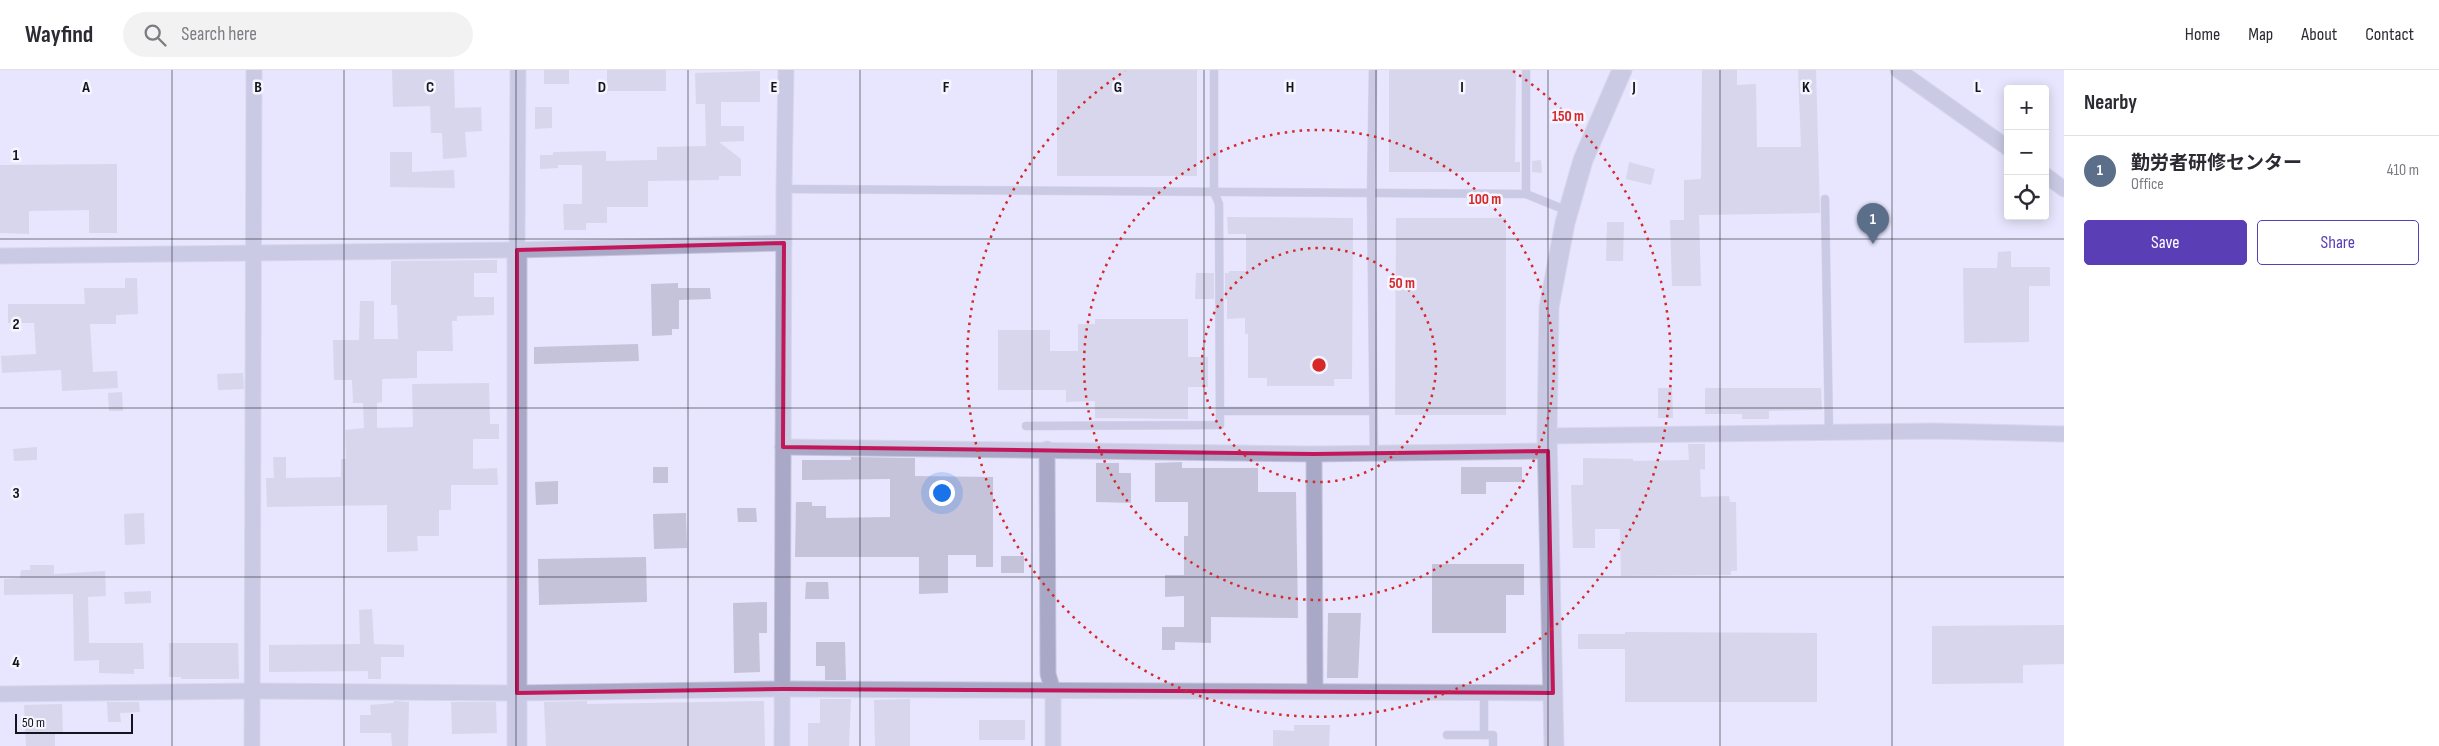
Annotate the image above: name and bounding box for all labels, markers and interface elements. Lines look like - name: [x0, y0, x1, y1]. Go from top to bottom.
- search box: [123, 12, 473, 57]
- text: Wayfind: [25, 20, 93, 49]
- icon: search: [141, 21, 169, 49]
- text: Search here: [181, 23, 257, 46]
- text: Home: [2185, 24, 2220, 45]
- text: Map: [2248, 24, 2273, 45]
- text: About: [2301, 24, 2337, 45]
- text: Contact: [2365, 24, 2414, 45]
- text: A: [81, 78, 90, 97]
- text: B: [254, 78, 262, 97]
- text: C: [426, 78, 434, 97]
- text: D: [598, 78, 606, 97]
- text: E: [771, 78, 778, 97]
- text: F: [943, 78, 950, 97]
- text: G: [1114, 78, 1122, 97]
- text: H: [1286, 78, 1294, 97]
- text: I: [1460, 78, 1464, 97]
- text: J: [1631, 78, 1636, 97]
- text: K: [1802, 78, 1810, 97]
- text: L: [1975, 78, 1982, 97]
- map controls: [2004, 85, 2049, 220]
- button: +: [2004, 85, 2049, 130]
- text: Nearby: [2084, 90, 2137, 115]
- text: 150 m: [1552, 107, 1584, 126]
- button: −: [2004, 130, 2049, 175]
- text: 1: [13, 146, 20, 165]
- text: 勤労者研修センター: [2131, 152, 2302, 175]
- text: 1: [2097, 161, 2103, 180]
- text: 410 m: [2387, 161, 2419, 180]
- button: locate: [2004, 175, 2049, 220]
- text: Office: [2131, 175, 2164, 194]
- text: 100 m: [1469, 190, 1501, 209]
- pin: 1: [1857, 203, 1889, 244]
- button: Save: [2084, 220, 2247, 265]
- button: Share: [2257, 220, 2419, 265]
- text: 50 m: [1389, 274, 1415, 293]
- text: 2: [12, 315, 20, 334]
- centre of rings: [1310, 356, 1328, 374]
- your location: [929, 480, 955, 506]
- text: 3: [12, 484, 20, 503]
- text: 4: [12, 653, 20, 672]
- scale bar: [15, 711, 132, 734]
- text: 50 m: [22, 714, 45, 731]

